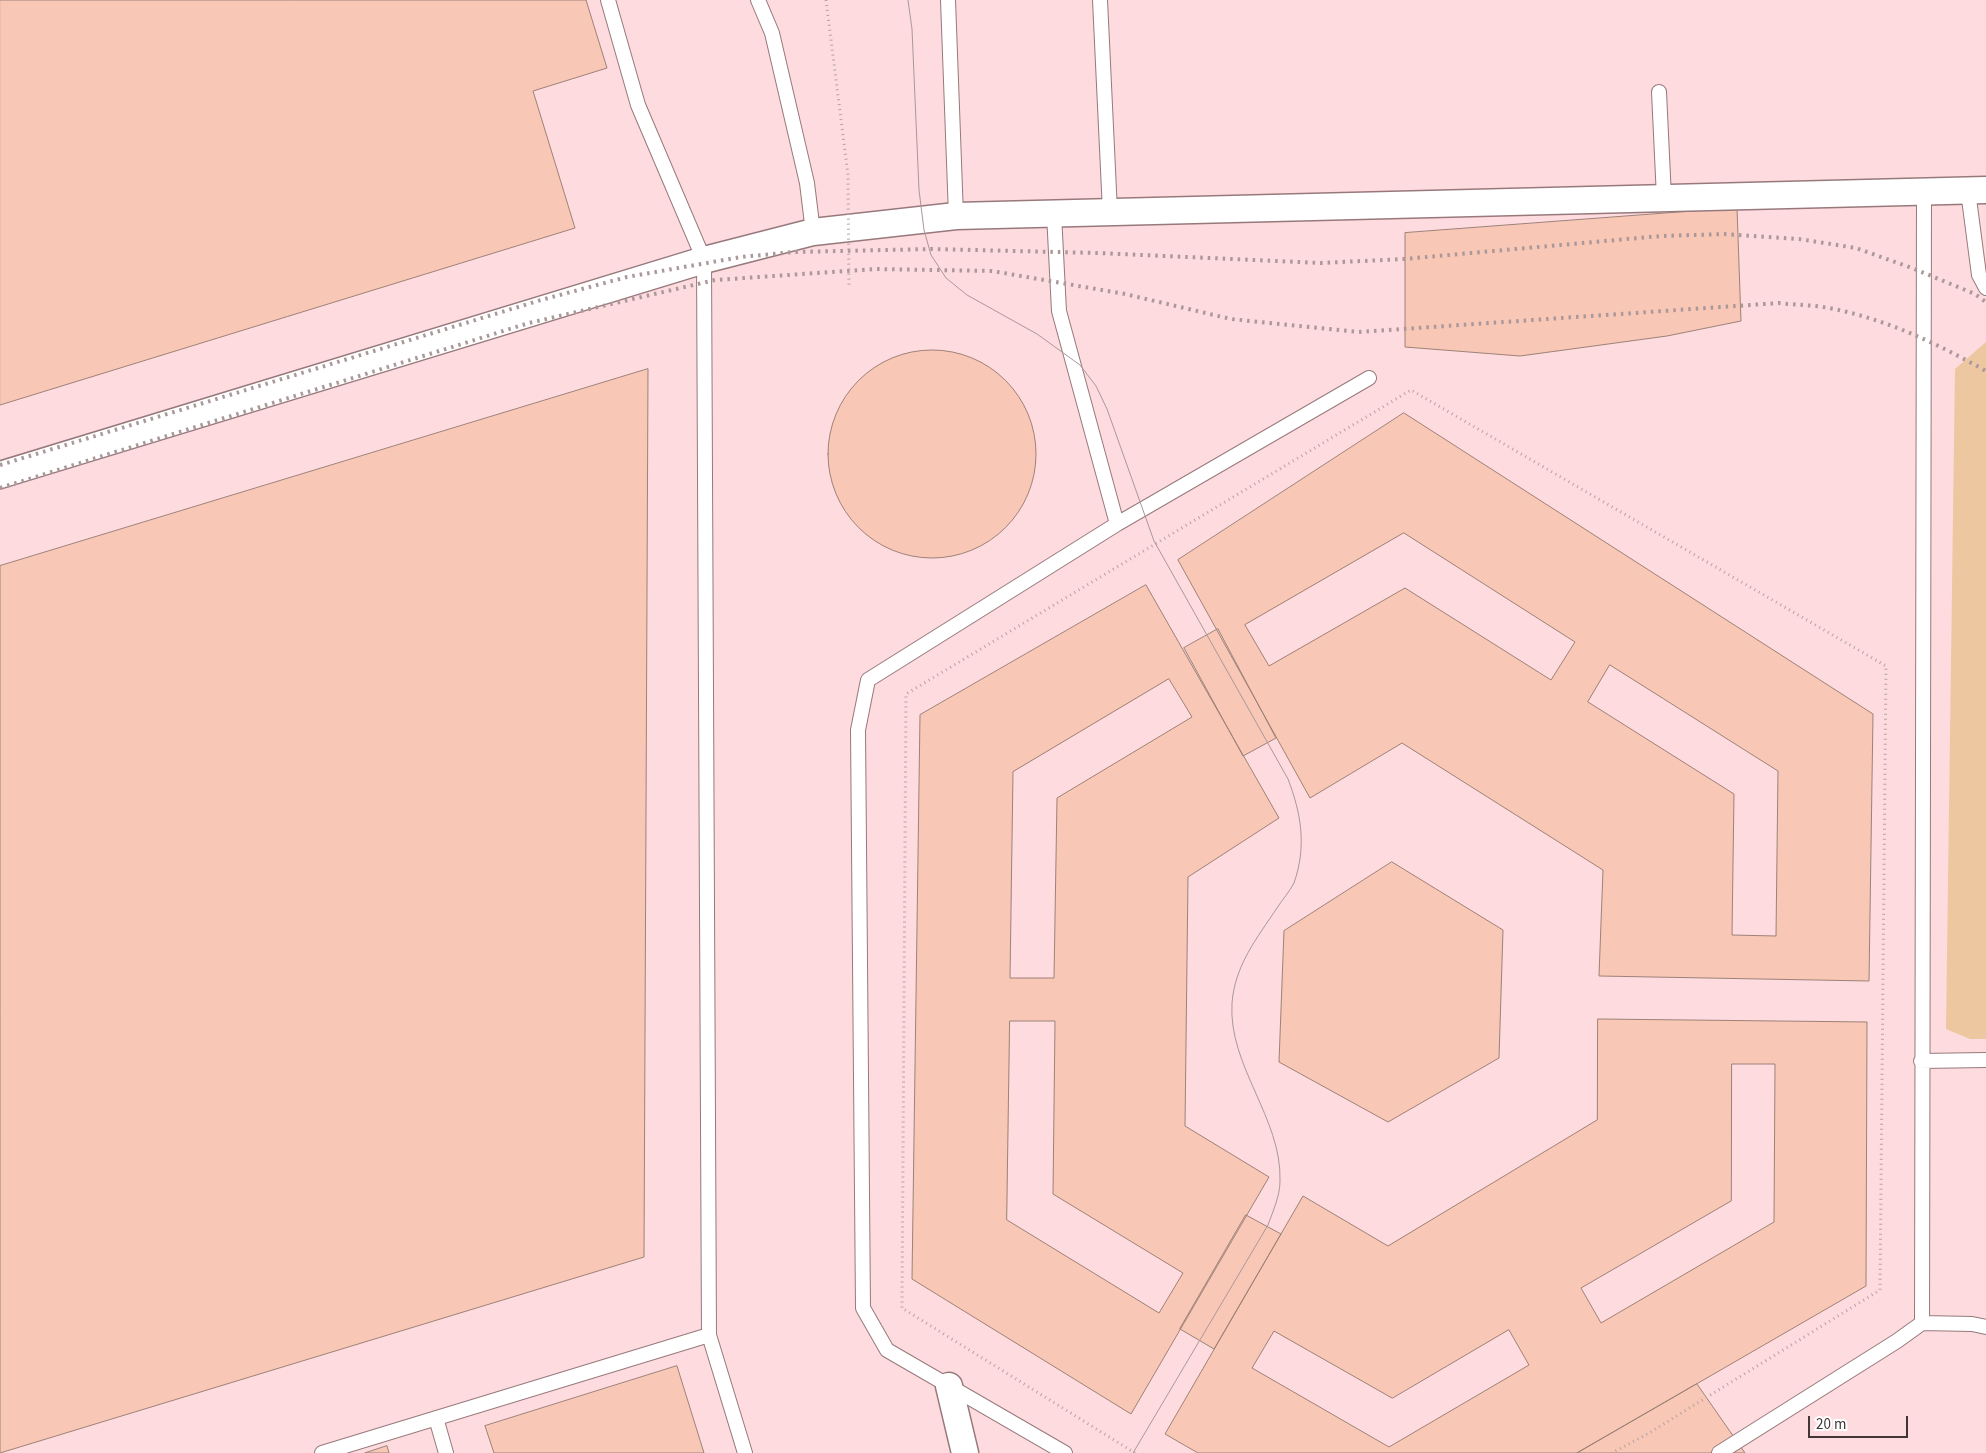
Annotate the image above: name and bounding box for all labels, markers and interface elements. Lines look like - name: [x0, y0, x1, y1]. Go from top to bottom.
- scale bar: [1811, 1406, 1911, 1438]
- text: 20 m: [1816, 1414, 1846, 1435]

